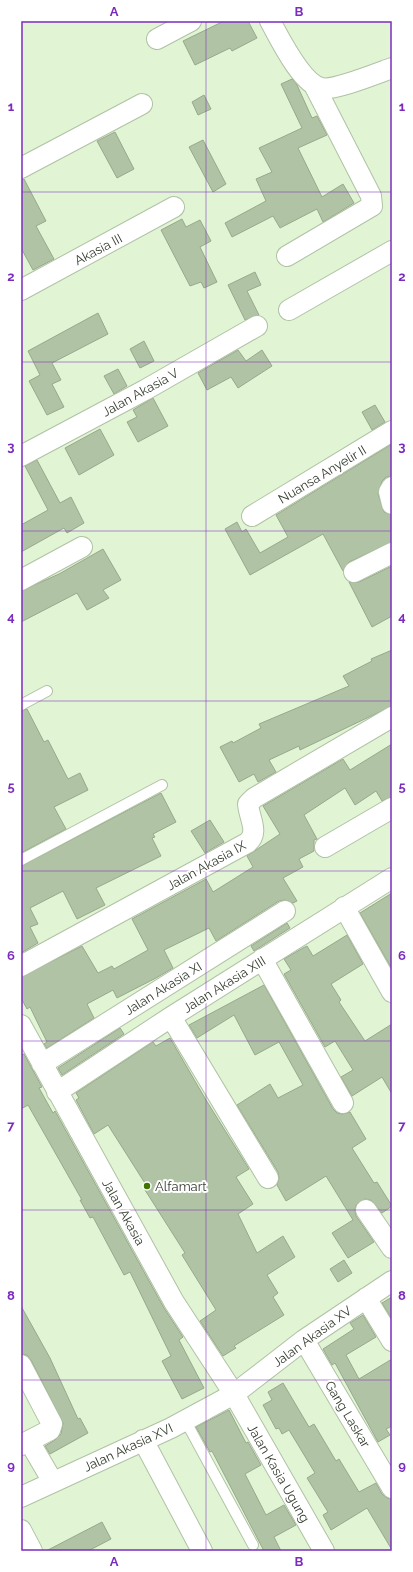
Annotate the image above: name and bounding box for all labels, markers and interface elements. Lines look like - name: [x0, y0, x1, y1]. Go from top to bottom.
- text: A: [110, 4, 119, 19]
- text: B: [295, 4, 304, 19]
- text: 1: [8, 99, 15, 114]
- text: 1: [399, 99, 406, 114]
- street label: Akasia III: [72, 231, 125, 268]
- text: 2: [7, 269, 15, 284]
- text: 2: [398, 269, 406, 284]
- street label: Jalan Akasia V: [99, 365, 181, 420]
- text: 3: [7, 439, 15, 454]
- text: 3: [398, 439, 406, 454]
- street label: Nuansa Anyelir II: [276, 442, 369, 507]
- text: 4: [7, 609, 15, 624]
- text: 4: [398, 609, 406, 624]
- text: 5: [7, 779, 15, 794]
- text: 5: [398, 779, 406, 794]
- street label: Jalan Akasia IX: [164, 837, 249, 893]
- text: 6: [7, 948, 15, 963]
- text: 6: [398, 948, 406, 963]
- street label: Jalan Akasia XIII: [180, 953, 268, 1016]
- street label: Jalan Akasia XI: [122, 959, 205, 1018]
- text: 7: [7, 1118, 15, 1133]
- text: 7: [398, 1118, 406, 1133]
- street label: Jalan Akasia: [99, 1177, 148, 1248]
- place label: Alfamart: [155, 1179, 207, 1194]
- marker: Alfamart: [142, 1181, 152, 1191]
- text: 8: [7, 1288, 15, 1303]
- text: 8: [398, 1288, 406, 1303]
- street label: Jalan Akasia XV: [270, 1303, 355, 1370]
- street label: Gang Laskar: [322, 1378, 373, 1451]
- street label: Jalan Akasia XVI: [81, 1420, 175, 1475]
- street label: Jalan Kasia Ugung: [244, 1422, 313, 1525]
- text: 9: [7, 1458, 15, 1473]
- text: 9: [398, 1458, 406, 1473]
- text: A: [110, 1554, 119, 1569]
- text: B: [295, 1554, 304, 1569]

